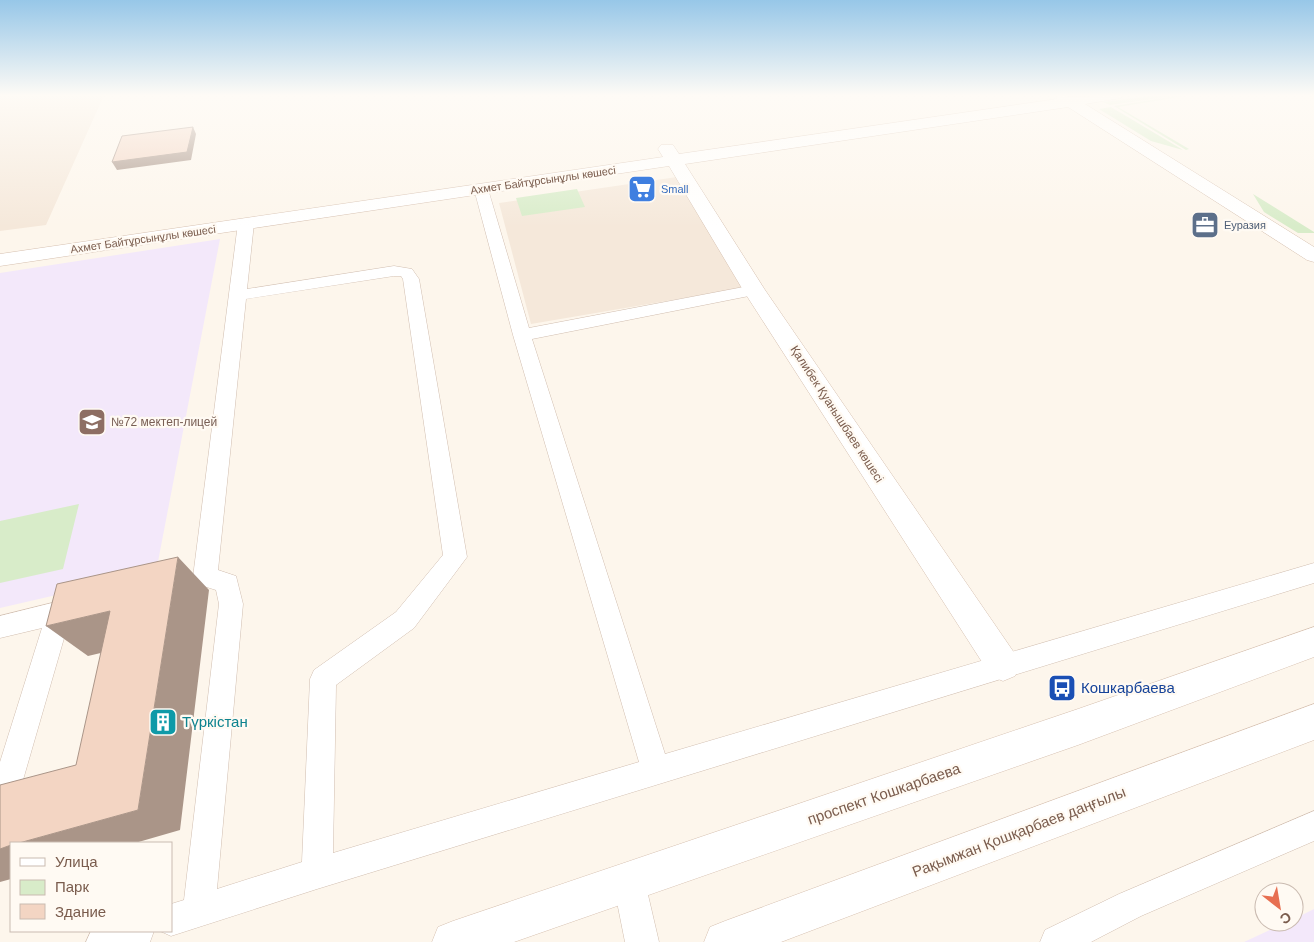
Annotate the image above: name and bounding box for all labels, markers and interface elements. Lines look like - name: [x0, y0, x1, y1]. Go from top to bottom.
- street label: Ахмет Байтұрсынұлы көшесі: [470, 164, 616, 196]
- supermarket icon: Small: [627, 174, 657, 204]
- place label: Small: [661, 183, 689, 195]
- office icon: Еуразия: [1190, 210, 1220, 240]
- place label: Еуразия: [1224, 219, 1266, 231]
- street label: Ахмет Байтұрсынұлы көшесі: [70, 223, 216, 255]
- street label: Қалибек Қуанышбаев көшесі: [787, 343, 887, 485]
- school or university icon: №72 мектеп-лицей: [77, 407, 107, 437]
- place label: №72 мектеп-лицей: [111, 415, 217, 429]
- bus stop icon: Кошкарбаева: [1047, 673, 1077, 703]
- place label: Кошкарбаева: [1081, 679, 1175, 696]
- building icon: Түркістан: [148, 707, 178, 737]
- place label: Түркістан: [182, 713, 248, 730]
- street label: проспект Кошкарбаева: [805, 759, 963, 828]
- street label: Рақымжан Қошқарбаев даңғылы: [910, 783, 1128, 880]
- legend: [10, 842, 172, 932]
- text: Улица: [55, 853, 98, 870]
- text: Парк: [55, 878, 89, 895]
- north arrow: [1254, 882, 1304, 932]
- text: Здание: [55, 903, 106, 920]
- text: С: [1277, 909, 1294, 928]

